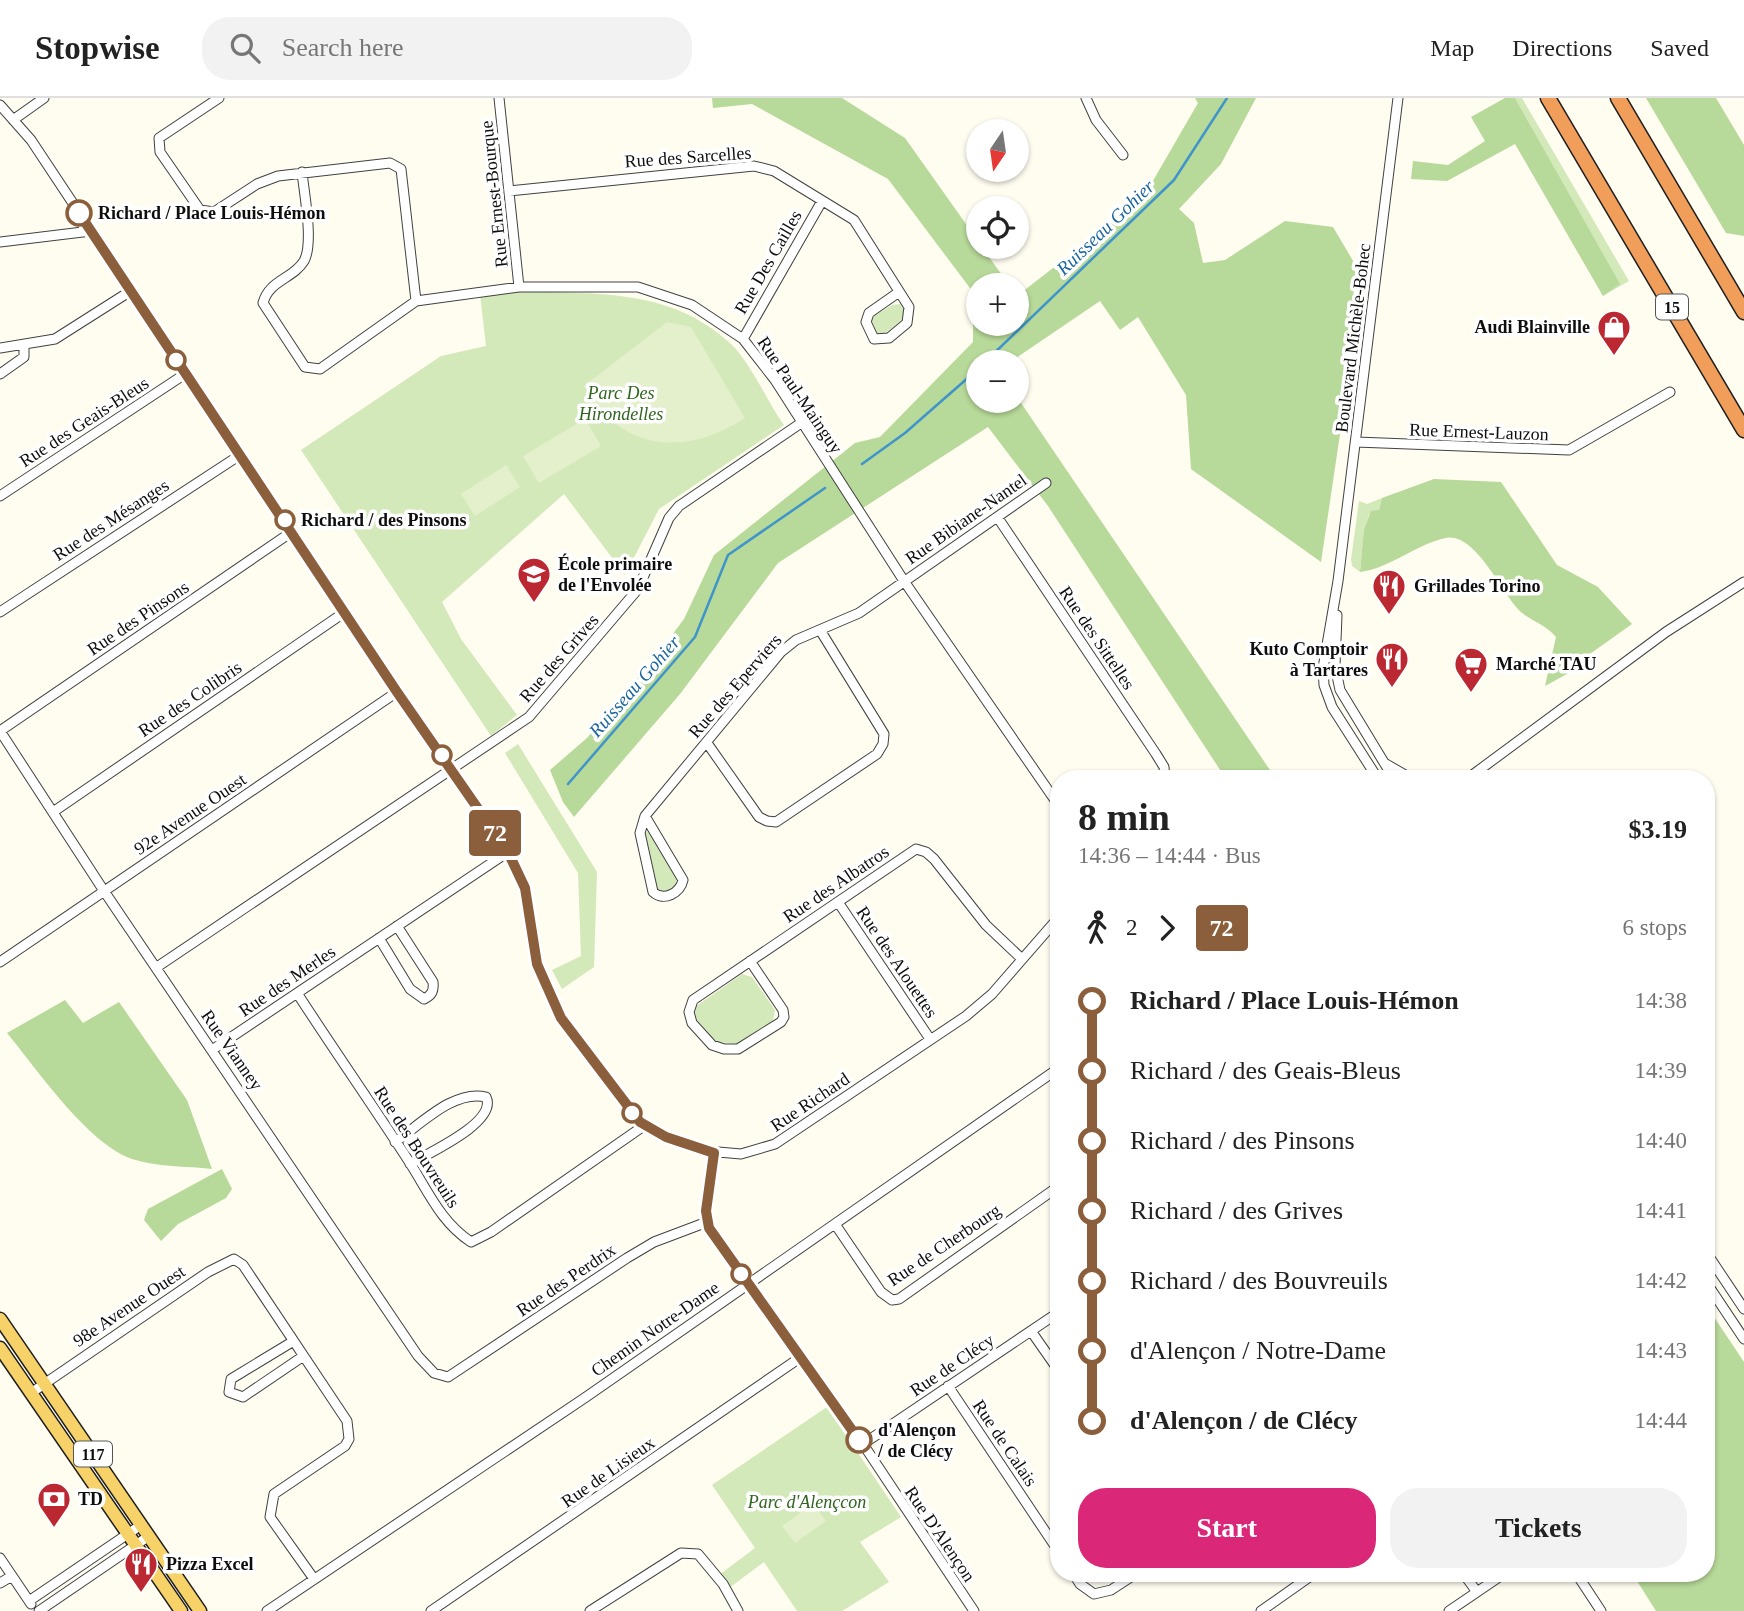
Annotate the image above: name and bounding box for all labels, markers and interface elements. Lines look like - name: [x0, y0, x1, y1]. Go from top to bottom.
- search box: [202, 17, 692, 80]
- icon: search: [226, 29, 264, 67]
- text: Stopwise: [35, 30, 160, 66]
- text: Search here: [282, 33, 404, 62]
- text: Map: [1430, 35, 1474, 61]
- text: Directions: [1512, 35, 1612, 61]
- text: Saved: [1650, 35, 1709, 61]
- north arrow: [966, 119, 1029, 182]
- map controls: [966, 119, 1029, 413]
- street label: Rue Ernest-Bourque: [476, 120, 512, 268]
- street label: Rue des Sarcelles: [624, 143, 752, 171]
- water label: Ruisseau Gohier: [1052, 175, 1159, 280]
- button: locate: [966, 196, 1029, 259]
- marker: Richard / Place Louis-Hémon: [66, 200, 92, 226]
- place label: Richard / Place Louis-Hémon: [98, 203, 326, 223]
- street label: Rue Des Cailles: [730, 207, 806, 317]
- street label: Boulevard Michèle-Bohec: [1331, 242, 1375, 434]
- button: +: [966, 273, 1029, 336]
- road number: 15: [1656, 294, 1688, 320]
- shop icon: Audi Blainville: [1595, 308, 1633, 357]
- place label: Audi Blainville: [1474, 317, 1590, 337]
- street label: Rue Paul-Mainguy: [754, 333, 846, 457]
- unlabelled marker: [166, 350, 186, 370]
- button: −: [966, 350, 1029, 413]
- street label: Rue des Geais-Bleus: [16, 373, 152, 471]
- park label: Parc Des Hirondelles: [578, 383, 663, 424]
- street label: Rue Ernest-Lauzon: [1409, 420, 1549, 444]
- street label: Rue Bibiane-Nantel: [902, 470, 1030, 568]
- street label: Rue des Mésanges: [49, 475, 173, 565]
- marker: Richard / des Pinsons: [275, 510, 295, 530]
- place label: Richard / des Pinsons: [301, 510, 467, 530]
- place label: École primaire de l'Envolée: [558, 553, 672, 595]
- school or university icon: École primaire de l'Envolée: [515, 555, 553, 604]
- restaurant icon: Grillades Torino: [1370, 567, 1408, 616]
- place label: Grillades Torino: [1414, 576, 1541, 596]
- street label: Rue des Pinsons: [83, 577, 193, 659]
- street label: Rue des Sittelles: [1055, 583, 1139, 693]
- street label: Rue des Grives: [515, 610, 603, 706]
- street label: Rue des Eperviers: [684, 630, 786, 742]
- water label: Ruisseau Gohier: [584, 631, 684, 742]
- place label: Kuto Comptoir à Tartares: [1250, 639, 1368, 680]
- restaurant icon: Kuto Comptoir à Tartares: [1373, 640, 1411, 689]
- supermarket icon: Marché TAU: [1452, 645, 1490, 694]
- place label: Marché TAU: [1496, 654, 1597, 674]
- street label: Rue des Colibris: [135, 657, 245, 741]
- unlabelled marker: [432, 745, 452, 765]
- street label: 92e Avenue Ouest: [130, 769, 250, 859]
- text: 8 min: [1078, 796, 1170, 838]
- line badge: 72: [463, 810, 526, 856]
- text: $3.19: [1629, 815, 1687, 844]
- text: 72: [483, 820, 507, 846]
- street label: Rue des Albatros: [779, 841, 893, 927]
- text: 14:36 – 14:44 · Bus: [1078, 843, 1261, 868]
- street label: Rue des Alouettes: [852, 903, 942, 1021]
- icon: walk: [1078, 909, 1116, 947]
- icon: forward: [1148, 909, 1186, 947]
- text: 2: [1126, 915, 1138, 940]
- text: 72: [1210, 915, 1234, 941]
- text: 6 stops: [1622, 915, 1687, 940]
- street label: Rue des Merles: [235, 941, 339, 1021]
- text: Richard / Place Louis-Hémon: [1130, 986, 1459, 1015]
- text: 14:38: [1635, 988, 1687, 1013]
- street label: Rue Vianney: [197, 1006, 267, 1094]
- text: Richard / des Geais-Bleus: [1130, 1056, 1401, 1085]
- text: 14:39: [1635, 1058, 1687, 1083]
- street label: Rue Richard: [767, 1068, 853, 1136]
- street label: Rue des Bouvreuils: [370, 1082, 464, 1212]
- unlabelled marker: [622, 1103, 642, 1123]
- text: Richard / des Pinsons: [1130, 1126, 1355, 1155]
- text: 14:40: [1635, 1128, 1687, 1153]
- text: Richard / des Grives: [1130, 1196, 1343, 1225]
- text: 14:41: [1635, 1198, 1687, 1223]
- street label: Rue de Cherbourg: [884, 1200, 1004, 1290]
- street label: Rue des Perdrix: [513, 1240, 619, 1320]
- street label: 98e Avenue Ouest: [69, 1261, 189, 1351]
- unlabelled marker: [731, 1264, 751, 1284]
- text: Richard / des Bouvreuils: [1130, 1266, 1388, 1295]
- text: 14:42: [1635, 1268, 1687, 1293]
- street label: Chemin Notre-Dame: [587, 1277, 723, 1381]
- street label: Rue de Clécy: [906, 1330, 998, 1400]
- text: d'Alençon / Notre-Dame: [1130, 1336, 1386, 1365]
- text: 14:43: [1635, 1338, 1687, 1363]
- street label: Rue de Calais: [969, 1396, 1041, 1490]
- text: d'Alençon / de Clécy: [1130, 1406, 1358, 1435]
- text: 14:44: [1635, 1408, 1687, 1433]
- place label: d'Alençon / de Clécy: [877, 1420, 956, 1461]
- marker: d'Alençon / de Clécy: [846, 1427, 872, 1453]
- street label: Rue de Lisieux: [558, 1433, 658, 1511]
- road number: 117: [74, 1442, 112, 1466]
- bank icon: TD: [35, 1480, 73, 1529]
- street label: Rue D'Alençon: [901, 1483, 979, 1585]
- button: Start: [1078, 1488, 1376, 1568]
- button: Tickets: [1390, 1488, 1687, 1568]
- place label: TD: [78, 1489, 103, 1509]
- park label: Parc d'Alençcon: [747, 1492, 866, 1512]
- restaurant icon: Pizza Excel: [122, 1545, 160, 1594]
- place label: Pizza Excel: [166, 1554, 253, 1574]

